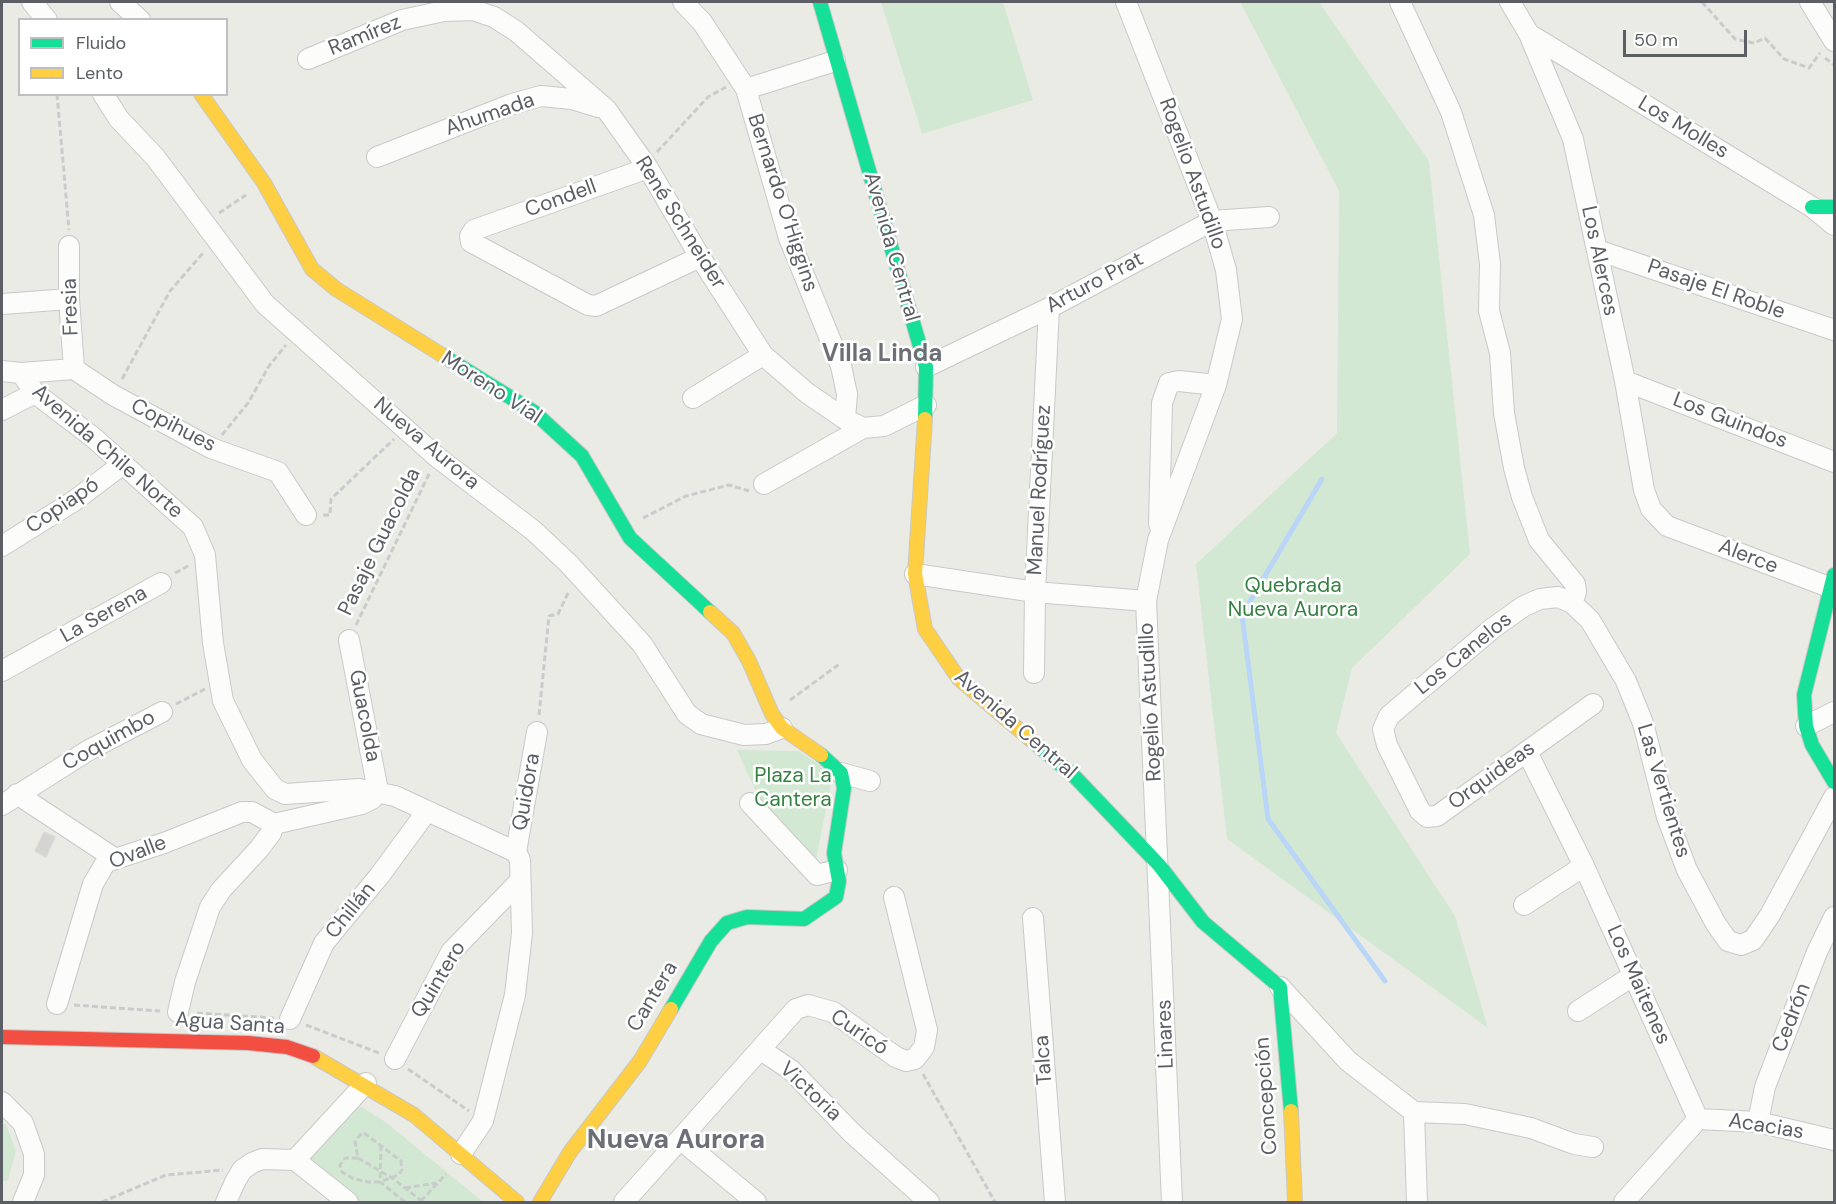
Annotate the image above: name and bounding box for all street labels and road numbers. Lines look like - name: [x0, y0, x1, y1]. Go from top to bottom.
- street label: Ramírez: [325, 10, 405, 62]
- street label: Ahumada: [442, 88, 538, 142]
- street label: Los Molles: [1633, 91, 1733, 165]
- street label: Rogelio Astudillo: [1153, 95, 1231, 253]
- street label: Bernardo O’Higgins: [741, 111, 823, 295]
- street label: René Schneider: [629, 152, 731, 294]
- street label: Avenida Central: [858, 170, 924, 324]
- street label: Condell: [522, 175, 600, 223]
- street label: Los Alerces: [1575, 204, 1623, 318]
- street label: Arturo Prat: [1042, 247, 1148, 319]
- street label: Pasaje El Roble: [1644, 255, 1788, 325]
- street label: Fresia: [57, 278, 85, 336]
- street label: Moreno Vial: [436, 346, 546, 430]
- street label: Avenida Chile Norte: [26, 380, 188, 524]
- street label: Los Guindos: [1669, 388, 1791, 454]
- street label: Nueva Aurora: [368, 392, 484, 496]
- street label: Copihues: [126, 394, 220, 458]
- street label: Manuel Rodríguez: [1023, 404, 1057, 576]
- street label: Pasaje Guacolda: [333, 464, 427, 620]
- street label: Copiapó: [22, 472, 104, 540]
- street label: Alerce: [1715, 534, 1781, 580]
- street label: La Serena: [56, 581, 152, 649]
- street label: Los Canelos: [1410, 607, 1518, 701]
- street label: Rogelio Astudillo: [1134, 622, 1168, 782]
- street label: Avenida Central: [949, 665, 1081, 785]
- street label: Guacolda: [343, 668, 385, 764]
- street label: Coquimbo: [58, 705, 160, 777]
- street label: Las Vertientes: [1631, 721, 1695, 861]
- street label: Orquideas: [1444, 736, 1540, 816]
- street label: Quidora: [508, 751, 546, 833]
- street label: Ovalle: [106, 831, 170, 875]
- street label: Chillán: [321, 878, 381, 944]
- street label: Los Maitenes: [1601, 922, 1675, 1048]
- street label: Quintero: [406, 937, 472, 1023]
- street label: Cantera: [622, 957, 684, 1037]
- street label: Cedrón: [1767, 980, 1817, 1056]
- street label: Linares: [1152, 999, 1180, 1069]
- street label: Curicó: [825, 1005, 893, 1061]
- street label: Agua Santa: [174, 1008, 286, 1040]
- street label: Talca: [1030, 1034, 1058, 1086]
- street label: Concepción: [1250, 1036, 1284, 1156]
- street label: Victoria: [774, 1057, 846, 1127]
- street label: Acacias: [1727, 1109, 1805, 1145]

